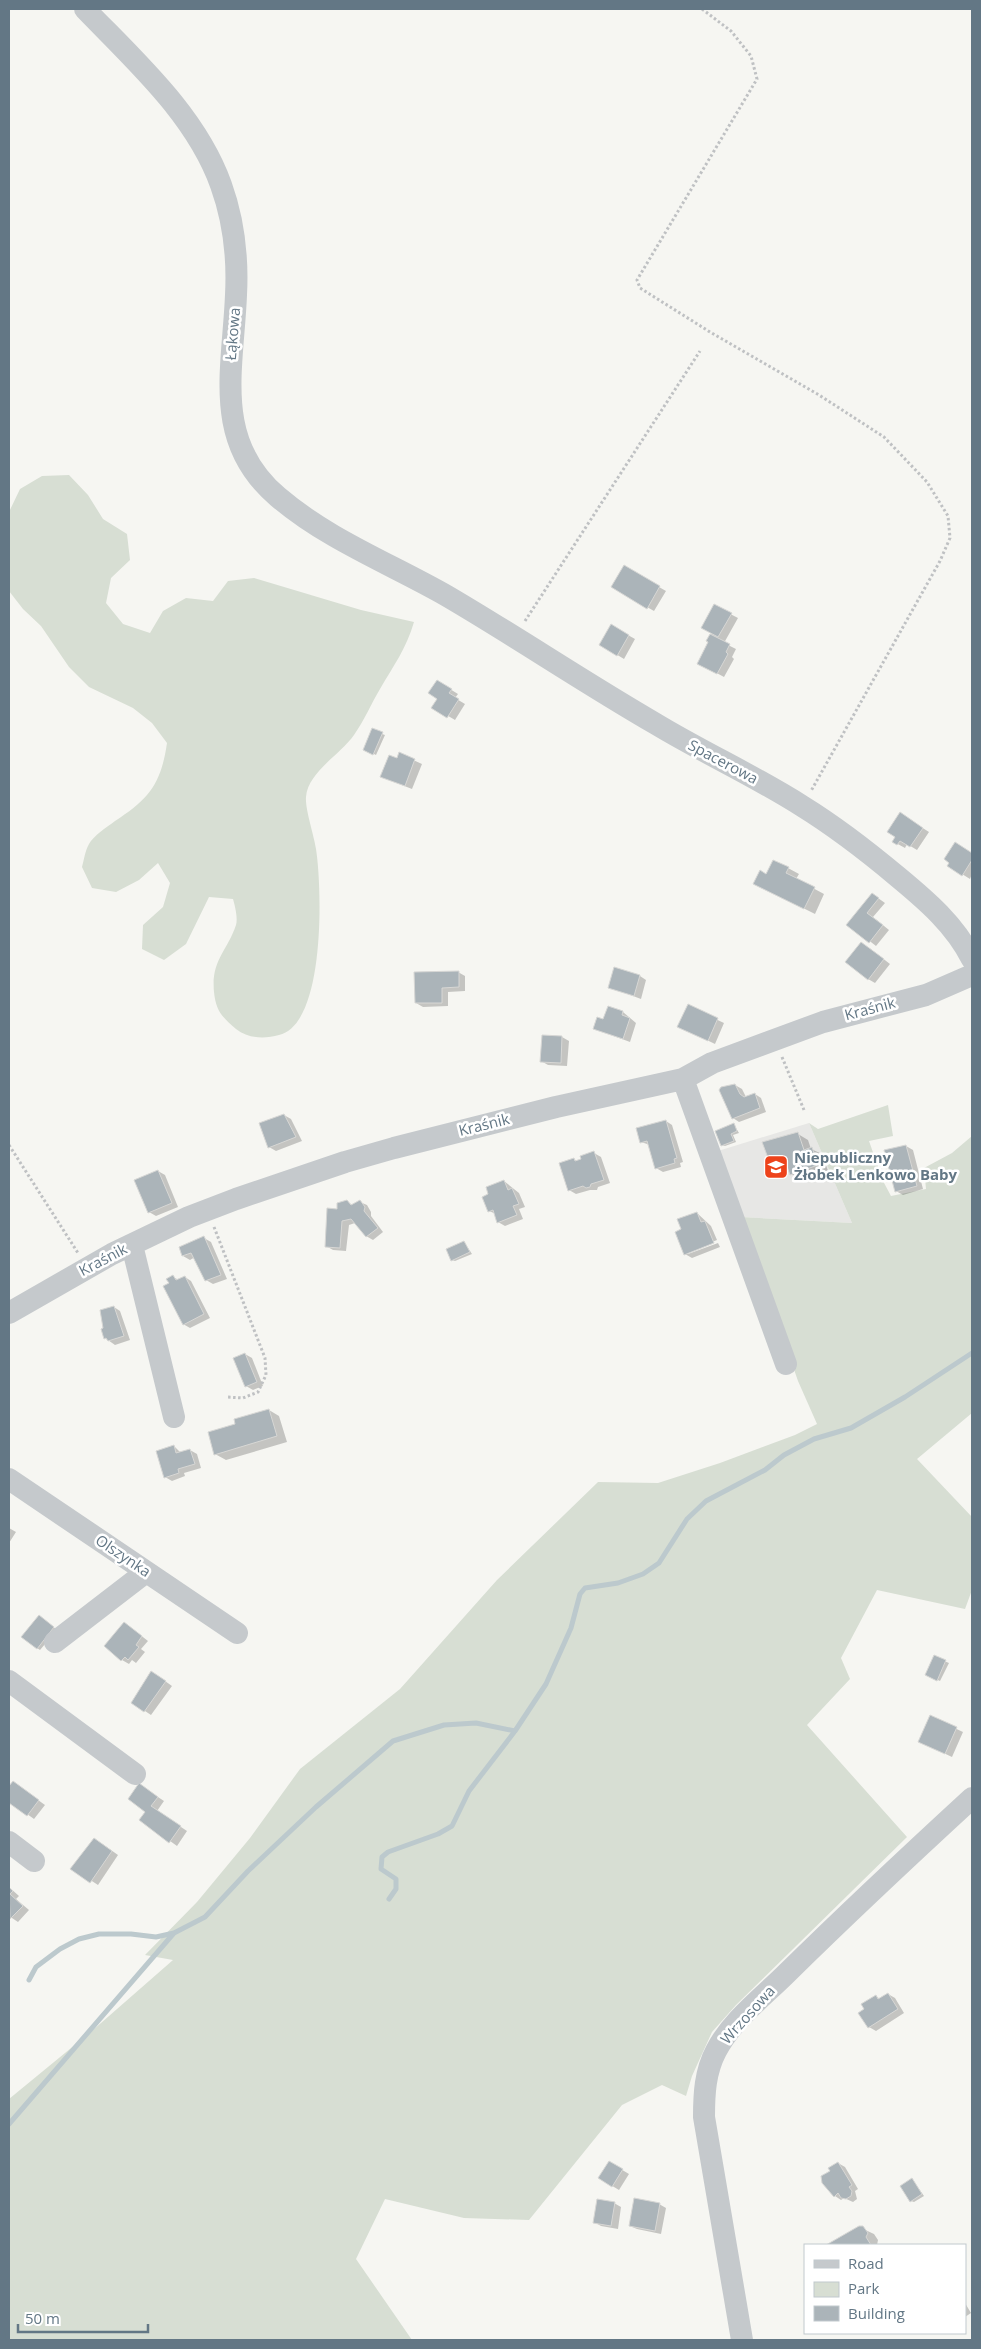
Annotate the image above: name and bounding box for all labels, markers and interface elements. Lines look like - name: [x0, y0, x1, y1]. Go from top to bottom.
- street label: Łąkowa: [220, 307, 244, 361]
- street label: Spacerowa: [685, 734, 762, 788]
- street label: Kraśnik: [842, 992, 897, 1024]
- street label: Kraśnik: [456, 1108, 511, 1140]
- place label: Niepubliczny Żłobek Lenkowo Baby: [794, 1147, 958, 1184]
- school or university icon: Niepubliczny Żłobek Lenkowo Baby: [763, 1154, 789, 1180]
- street label: Kraśnik: [75, 1238, 130, 1280]
- street label: Olszynka: [92, 1529, 155, 1581]
- street label: Wrzosowa: [716, 1981, 779, 2048]
- legend: [804, 2244, 966, 2334]
- text: Road: [848, 2253, 884, 2273]
- text: Park: [848, 2278, 879, 2298]
- scale bar: [18, 2302, 148, 2334]
- text: Building: [848, 2303, 905, 2323]
- text: 50 m: [25, 2308, 60, 2328]

